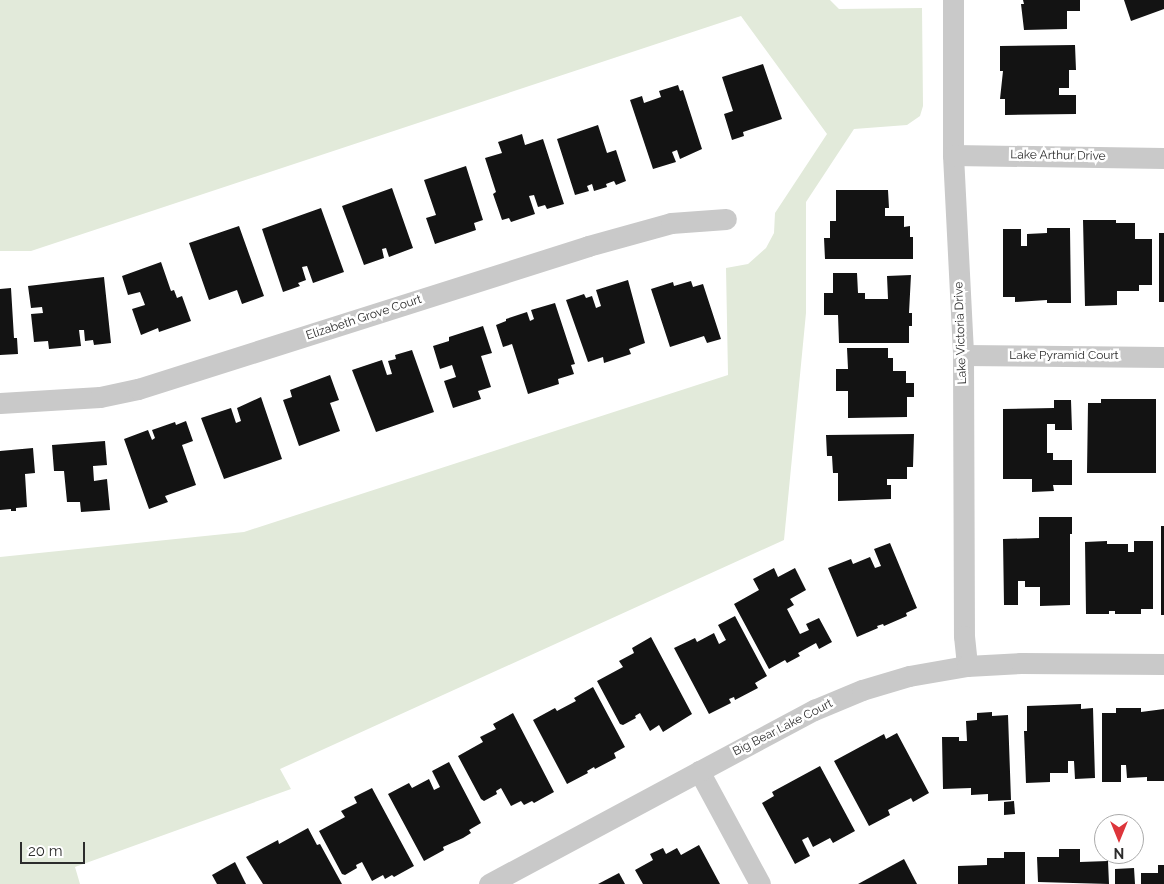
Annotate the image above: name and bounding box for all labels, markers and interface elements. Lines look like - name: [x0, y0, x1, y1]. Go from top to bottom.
- street label: Lake Arthur Drive: [1010, 148, 1106, 164]
- street label: Lake Victoria Drive: [952, 281, 970, 385]
- street label: Elizabeth Grove Court: [304, 293, 424, 343]
- street label: Lake Pyramid Court: [1009, 349, 1119, 363]
- street label: Big Bear Lake Court: [731, 697, 835, 759]
- north arrow: [1094, 814, 1144, 864]
- scale bar: [22, 832, 88, 864]
- text: 20 m: [28, 842, 63, 860]
- text: N: [1114, 845, 1124, 861]

